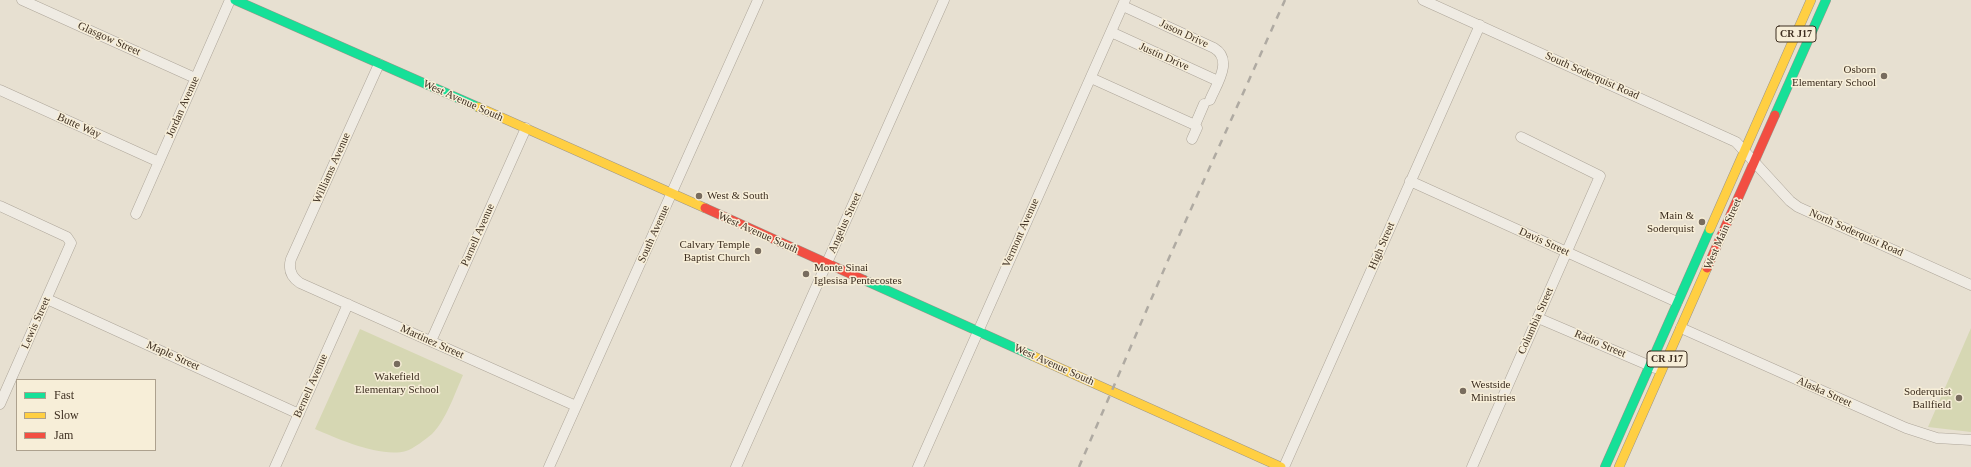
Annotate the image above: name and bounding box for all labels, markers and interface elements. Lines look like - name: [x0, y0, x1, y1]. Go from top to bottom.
- street label: Jason Drive: [1158, 17, 1210, 51]
- street label: Glasgow Street: [75, 19, 143, 59]
- road number: CR J17: [1776, 26, 1816, 42]
- street label: Justin Drive: [1137, 40, 1191, 74]
- street label: South Soderquist Road: [1543, 49, 1641, 103]
- place label: Osborn Elementary School: [1792, 63, 1876, 89]
- marker: Osborn Elementary School: [1879, 71, 1889, 81]
- street label: Jordan Avenue: [164, 74, 202, 140]
- street label: West Avenue South: [421, 77, 505, 125]
- street label: Butte Way: [55, 111, 103, 141]
- street label: Williams Avenue: [311, 131, 353, 205]
- place label: West & South: [707, 189, 768, 203]
- marker: West & South: [694, 191, 704, 201]
- street label: Angelus Street: [826, 191, 864, 255]
- street label: Vermont Avenue: [1000, 197, 1042, 269]
- street label: West Main Street: [1701, 197, 1745, 271]
- street label: Parnell Avenue: [458, 202, 498, 268]
- street label: South Avenue: [635, 203, 673, 265]
- street label: North Soderquist Road: [1807, 206, 1905, 260]
- street label: West Avenue South: [716, 209, 800, 257]
- place label: Main & Soderquist: [1647, 209, 1694, 235]
- marker: Main & Soderquist: [1697, 217, 1707, 227]
- street label: High Street: [1366, 220, 1398, 272]
- street label: Davis Street: [1517, 225, 1571, 259]
- place label: Calvary Temple Baptist Church: [680, 238, 750, 264]
- marker: Calvary Temple Baptist Church: [753, 246, 763, 256]
- place label: Monte Sinai Iglesisa Pentecostes: [814, 261, 902, 287]
- marker: Monte Sinai Iglesisa Pentecostes: [801, 269, 811, 279]
- street label: Columbia Street: [1515, 286, 1557, 356]
- street label: Lewis Street: [19, 295, 53, 351]
- street label: Martinez Street: [398, 322, 466, 362]
- street label: Radio Street: [1572, 327, 1628, 361]
- street label: Maple Street: [145, 338, 201, 374]
- street label: West Avenue South: [1012, 341, 1096, 389]
- road number: CR J17: [1647, 351, 1687, 367]
- street label: Bernell Avenue: [291, 352, 331, 420]
- marker: Wakefield Elementary School: [392, 359, 402, 369]
- place label: Wakefield Elementary School: [355, 370, 439, 396]
- street label: Alaska Street: [1794, 374, 1854, 410]
- place label: Westside Ministries: [1471, 378, 1516, 404]
- legend: [16, 379, 156, 451]
- place label: Soderquist Ballfield: [1904, 385, 1951, 411]
- marker: Westside Ministries: [1458, 386, 1468, 396]
- text: Fast: [54, 388, 74, 402]
- marker: Soderquist Ballfield: [1954, 393, 1964, 403]
- text: Slow: [54, 408, 79, 422]
- text: Jam: [54, 428, 73, 442]

